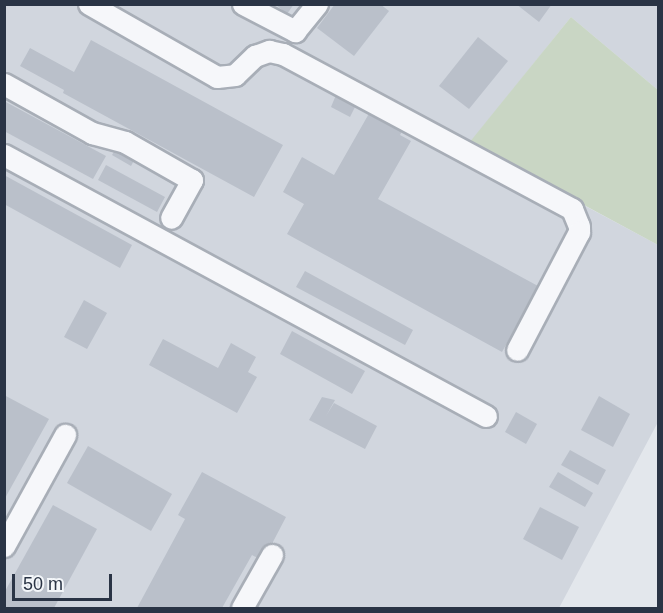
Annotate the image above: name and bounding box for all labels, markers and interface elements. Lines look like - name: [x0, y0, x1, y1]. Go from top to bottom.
- scale bar: [15, 562, 116, 600]
- text: 50 m: [23, 574, 63, 594]

